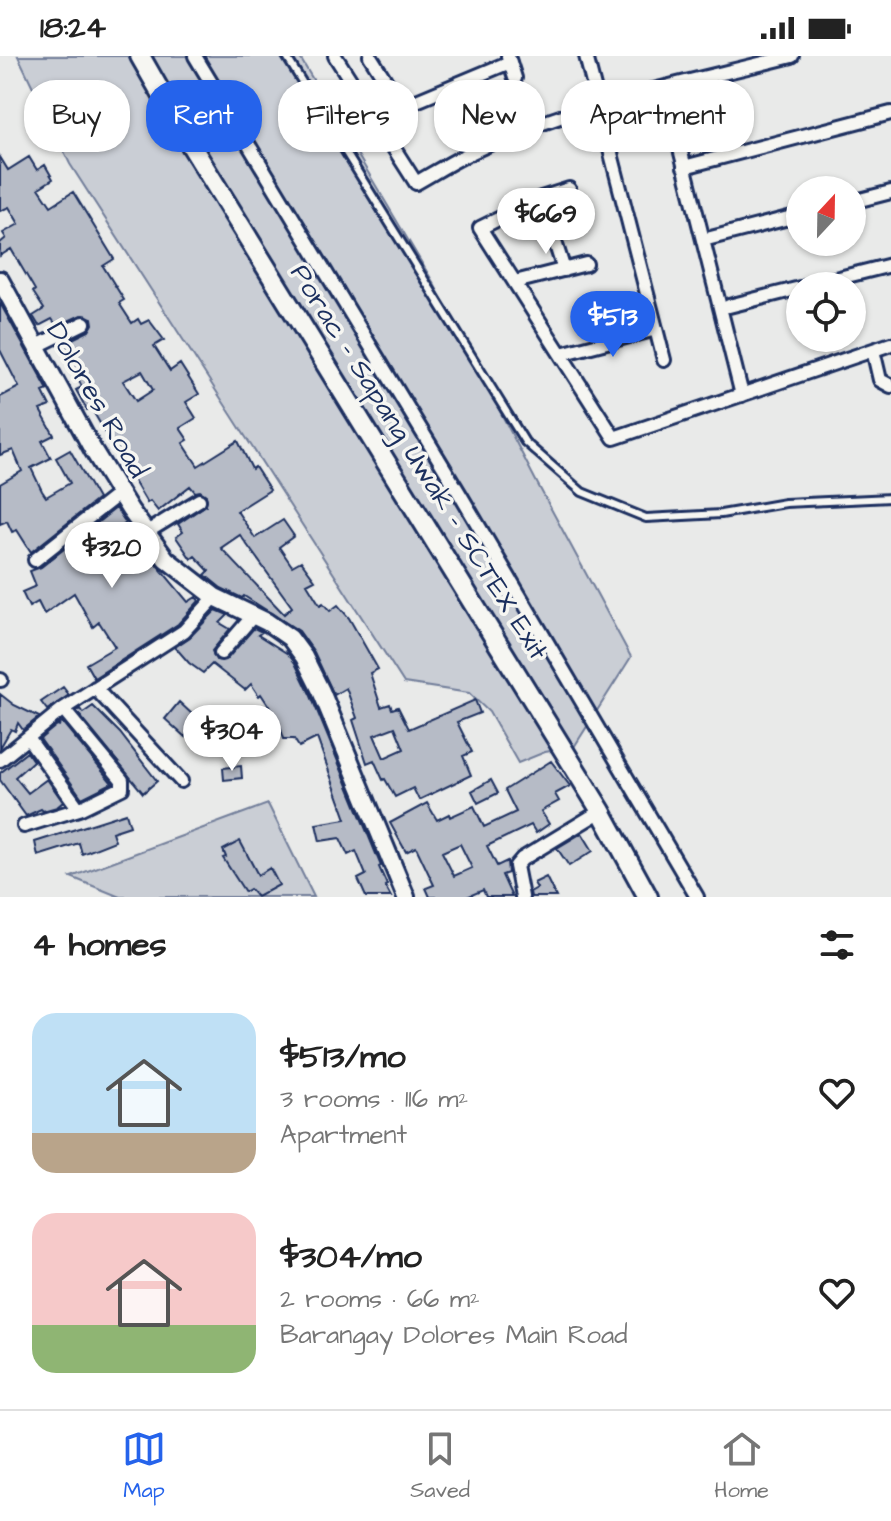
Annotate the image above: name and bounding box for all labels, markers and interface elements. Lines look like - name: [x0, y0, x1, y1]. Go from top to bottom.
- text: 18:24: [40, 7, 106, 49]
- chip: Buy: [24, 80, 130, 152]
- chip: Rent: [146, 80, 262, 152]
- chip: Filters: [278, 80, 418, 152]
- chip: New: [434, 80, 545, 152]
- chip: Apartment: [561, 80, 754, 152]
- north arrow: [786, 176, 866, 256]
- map controls: [786, 176, 866, 352]
- pin: $669: [499, 188, 593, 256]
- text: $669: [515, 196, 577, 232]
- street label: Porac - Sapang Uwak - SCTEX Exit: [280, 257, 558, 668]
- button: locate: [786, 272, 866, 352]
- pin: $513: [566, 291, 660, 359]
- text: $513: [588, 299, 638, 335]
- street label: Dolores Road: [37, 315, 157, 485]
- pin: $320: [65, 522, 159, 590]
- text: $320: [83, 530, 141, 566]
- pin: $304: [185, 705, 279, 773]
- text: $304: [201, 713, 263, 749]
- text: 4 homes: [32, 921, 167, 969]
- icon: filters: [815, 923, 859, 967]
- text: $513/mo: [280, 1033, 406, 1081]
- icon: home: [96, 1045, 192, 1141]
- icon: heart: [815, 1071, 859, 1115]
- text: 3 rooms · 116 m²: [280, 1081, 468, 1117]
- text: Apartment: [280, 1117, 407, 1153]
- text: $304/mo: [280, 1233, 422, 1281]
- icon: home: [96, 1245, 192, 1341]
- icon: heart: [815, 1271, 859, 1315]
- text: 2 rooms · 66 m²: [280, 1281, 480, 1317]
- text: Barangay Dolores Main Road: [280, 1317, 627, 1353]
- tab: Map: [122, 1427, 166, 1506]
- tab: Saved: [410, 1427, 470, 1506]
- tab: Home: [714, 1427, 769, 1506]

